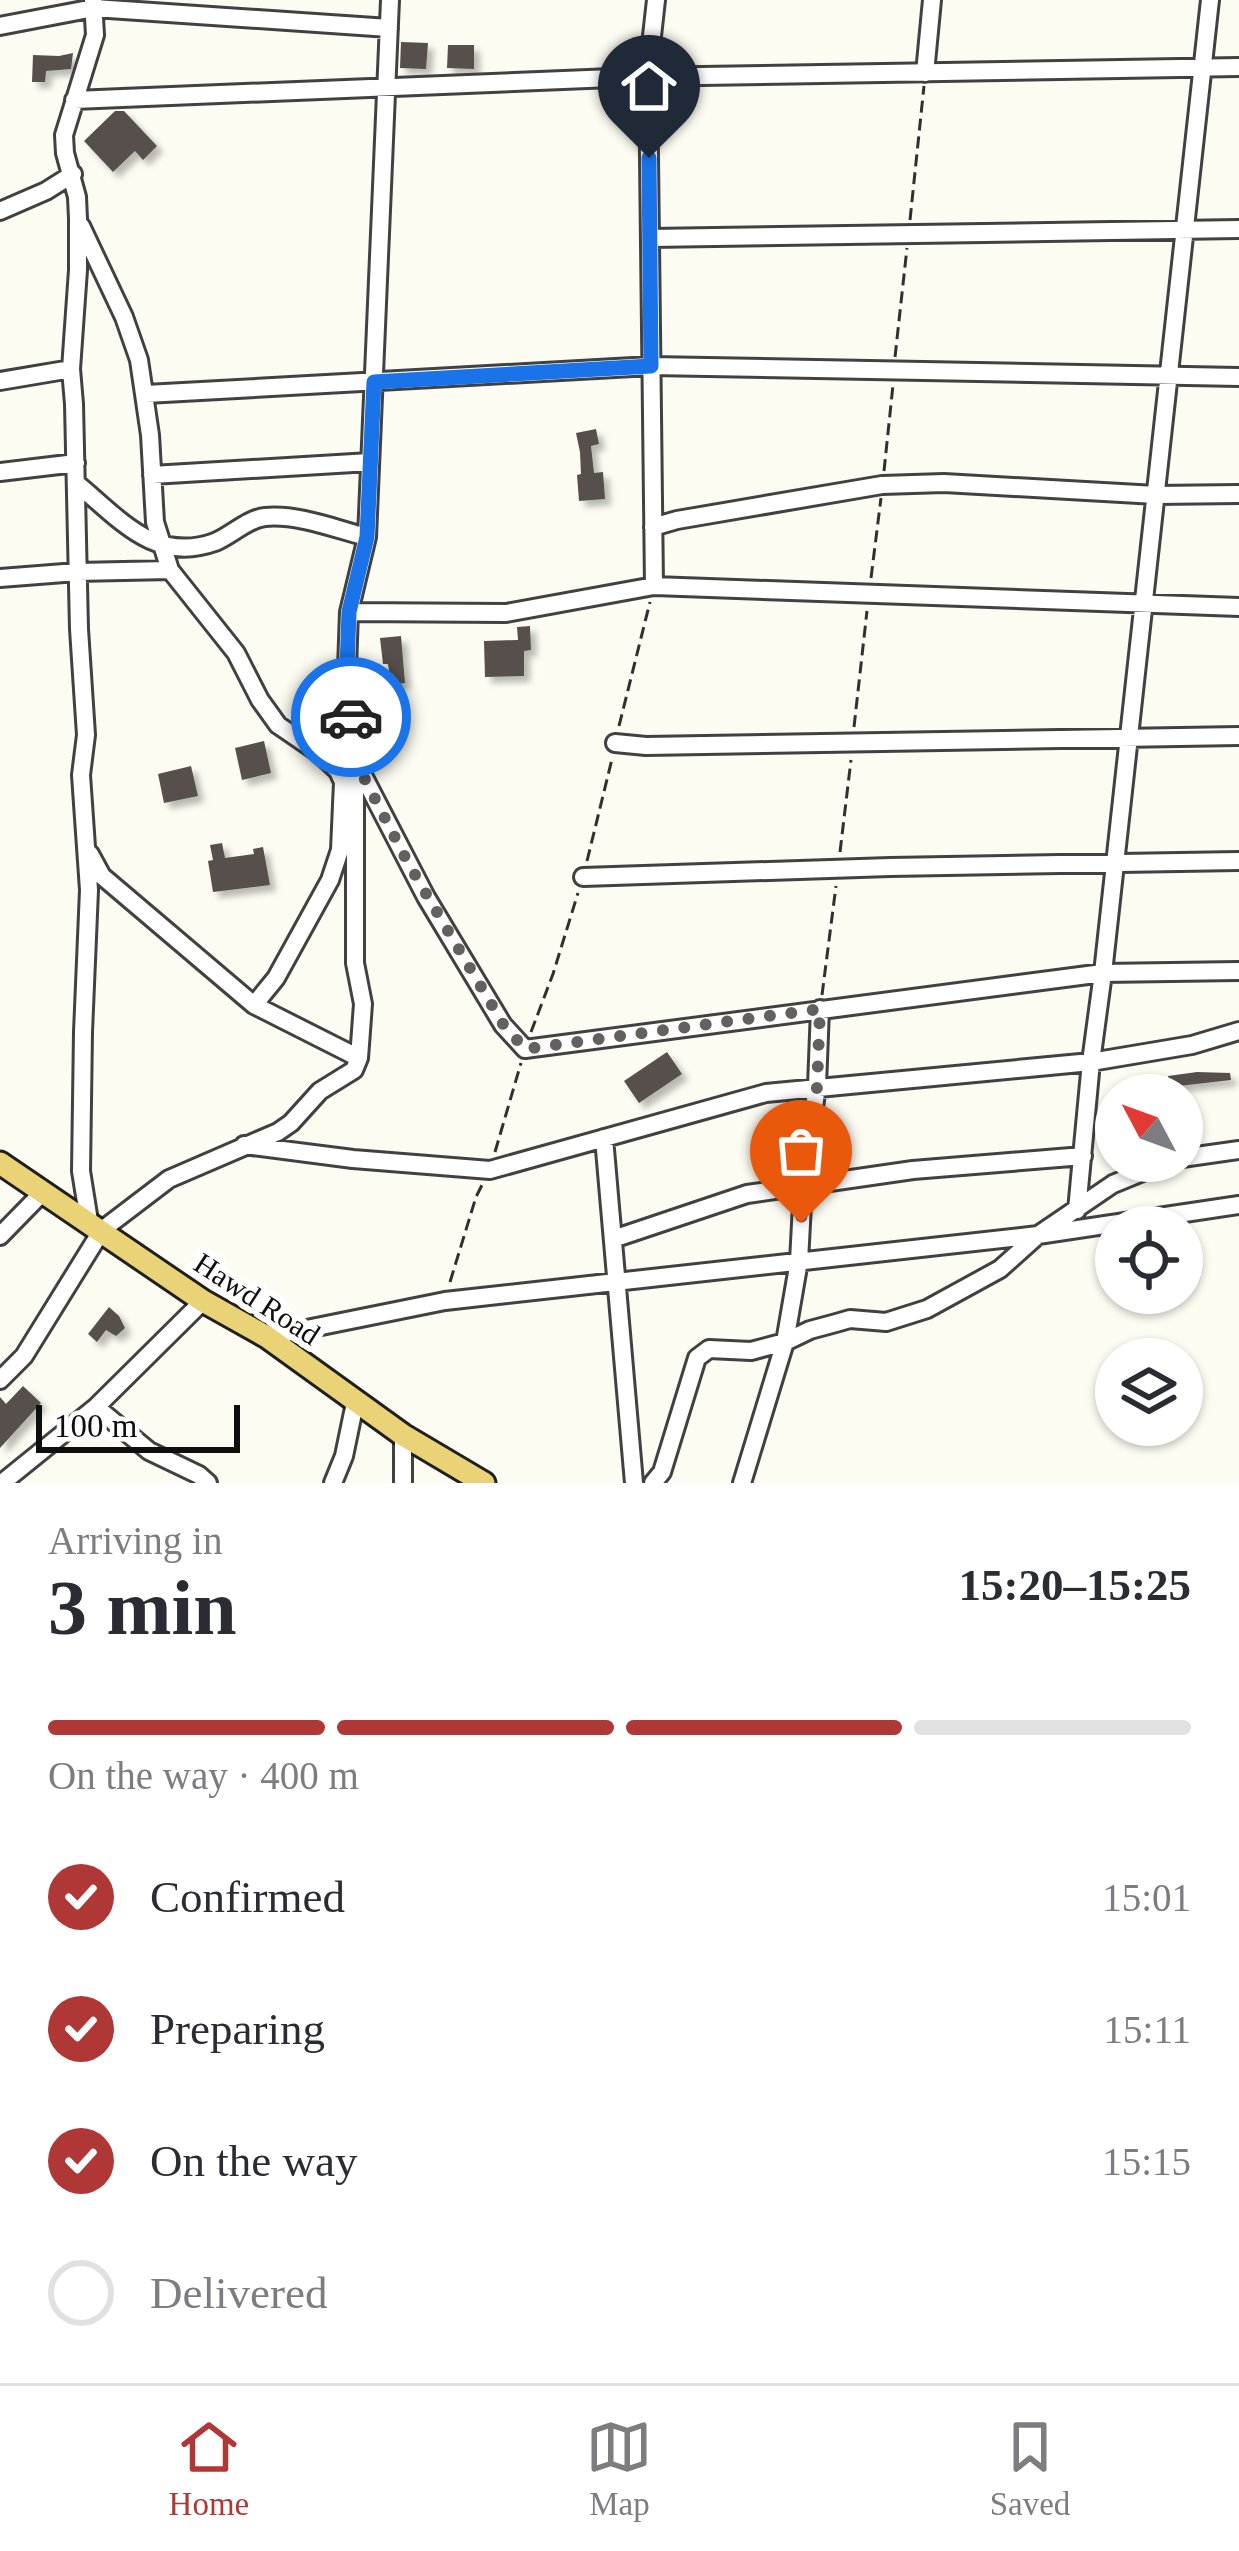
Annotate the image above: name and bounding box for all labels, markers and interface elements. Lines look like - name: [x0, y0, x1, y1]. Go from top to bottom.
- pin: [598, 35, 700, 158]
- icon: home: [616, 53, 682, 119]
- courier: [291, 657, 411, 777]
- icon: car: [318, 684, 384, 750]
- north arrow: [1095, 1074, 1203, 1182]
- map controls: [1095, 1074, 1203, 1446]
- pin: [750, 1100, 852, 1223]
- icon: bag: [768, 1118, 834, 1184]
- button: locate: [1095, 1206, 1203, 1314]
- street label: Hawd Road: [189, 1246, 326, 1351]
- button: layers: [1095, 1338, 1203, 1446]
- scale bar: [36, 1399, 240, 1452]
- text: 100 m: [54, 1408, 137, 1444]
- text: Arriving in: [48, 1519, 222, 1562]
- text: 15:20–15:25: [959, 1560, 1191, 1610]
- text: 3 min: [48, 1564, 237, 1651]
- text: On the way · 400 m: [48, 1754, 359, 1797]
- icon: check: [48, 1864, 114, 1930]
- text: Confirmed: [150, 1872, 345, 1922]
- text: 15:01: [1102, 1876, 1191, 1919]
- icon: check: [48, 1996, 114, 2062]
- text: Preparing: [150, 2004, 325, 2054]
- text: 15:11: [1104, 2008, 1191, 2051]
- icon: check: [48, 2128, 114, 2194]
- text: On the way: [150, 2136, 357, 2186]
- text: 15:15: [1102, 2140, 1191, 2183]
- text: Delivered: [150, 2268, 327, 2318]
- tab: Home: [169, 2414, 249, 2523]
- tab: Map: [586, 2414, 652, 2523]
- tab: Saved: [990, 2414, 1070, 2523]

